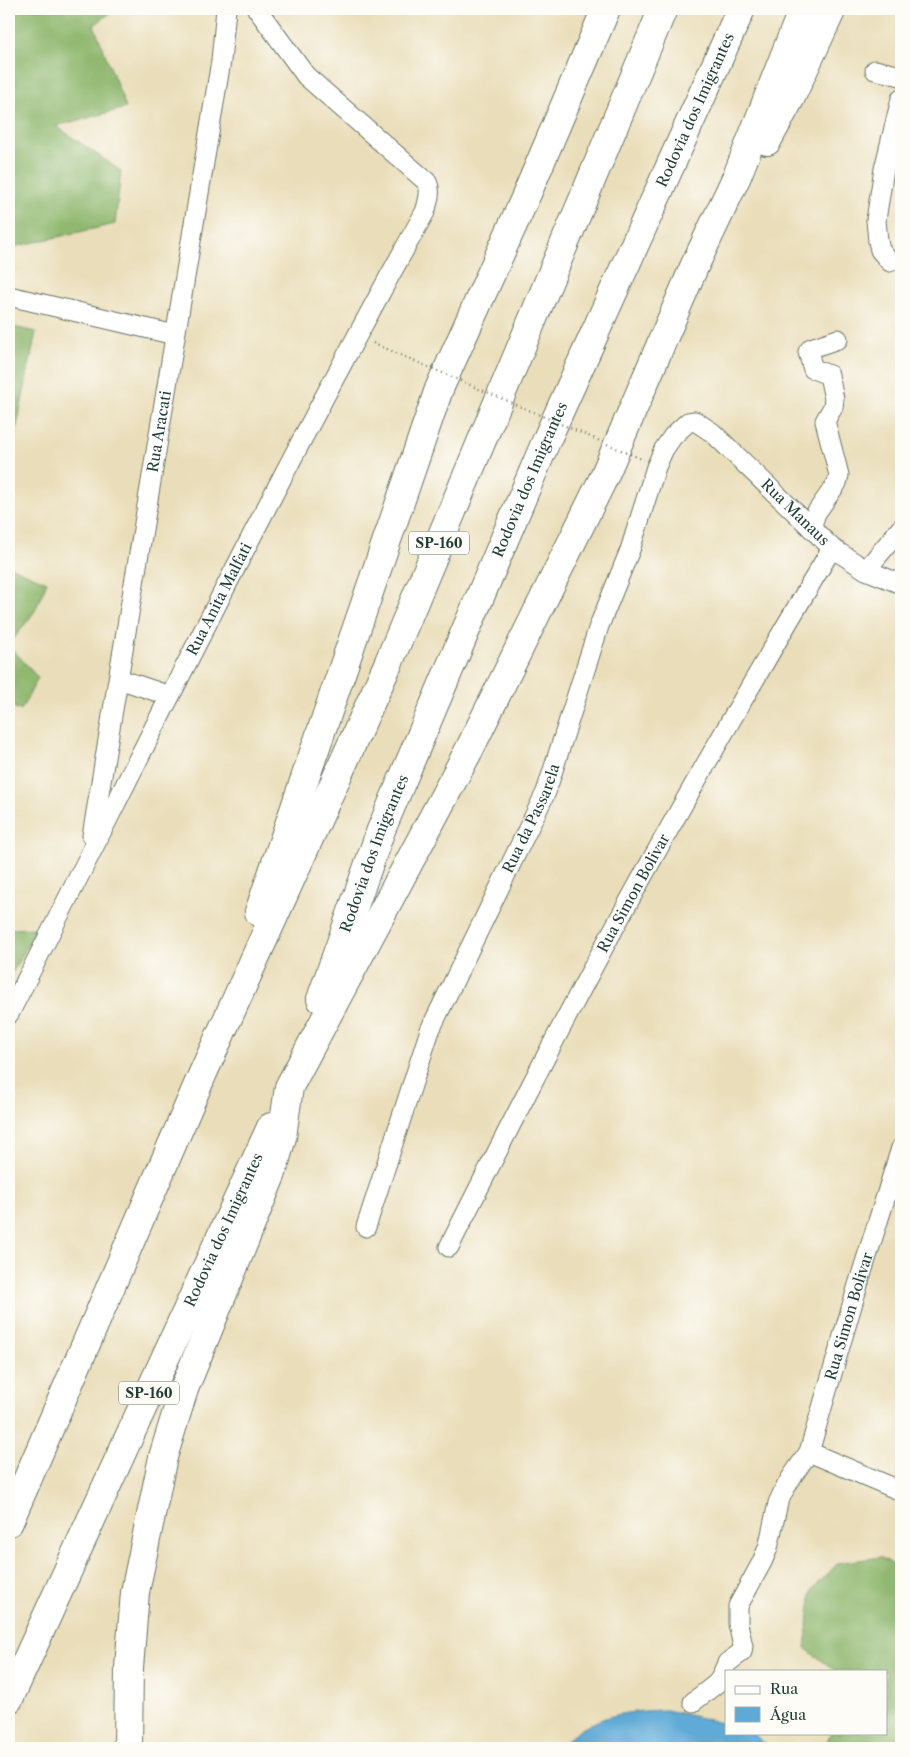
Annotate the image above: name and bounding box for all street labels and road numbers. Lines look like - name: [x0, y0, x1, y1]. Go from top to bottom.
- street label: Rodovia dos Imigrantes: [652, 30, 738, 190]
- street label: Rua Aracati: [143, 389, 175, 474]
- street label: Rodovia dos Imigrantes: [488, 399, 571, 560]
- street label: Rua Manaus: [757, 474, 834, 549]
- road number: SP-160: [409, 532, 469, 554]
- street label: Rua Anita Malfati: [182, 539, 256, 659]
- street label: Rua da Passarela: [498, 761, 564, 876]
- street label: Rodovia dos Imigrantes: [335, 772, 412, 935]
- street label: Rua Simon Bolivar: [593, 830, 674, 956]
- street label: Rodovia dos Imigrantes: [180, 1150, 267, 1310]
- street label: Rua Simon Bolivar: [821, 1249, 877, 1382]
- road number: SP-160: [119, 1382, 179, 1405]

